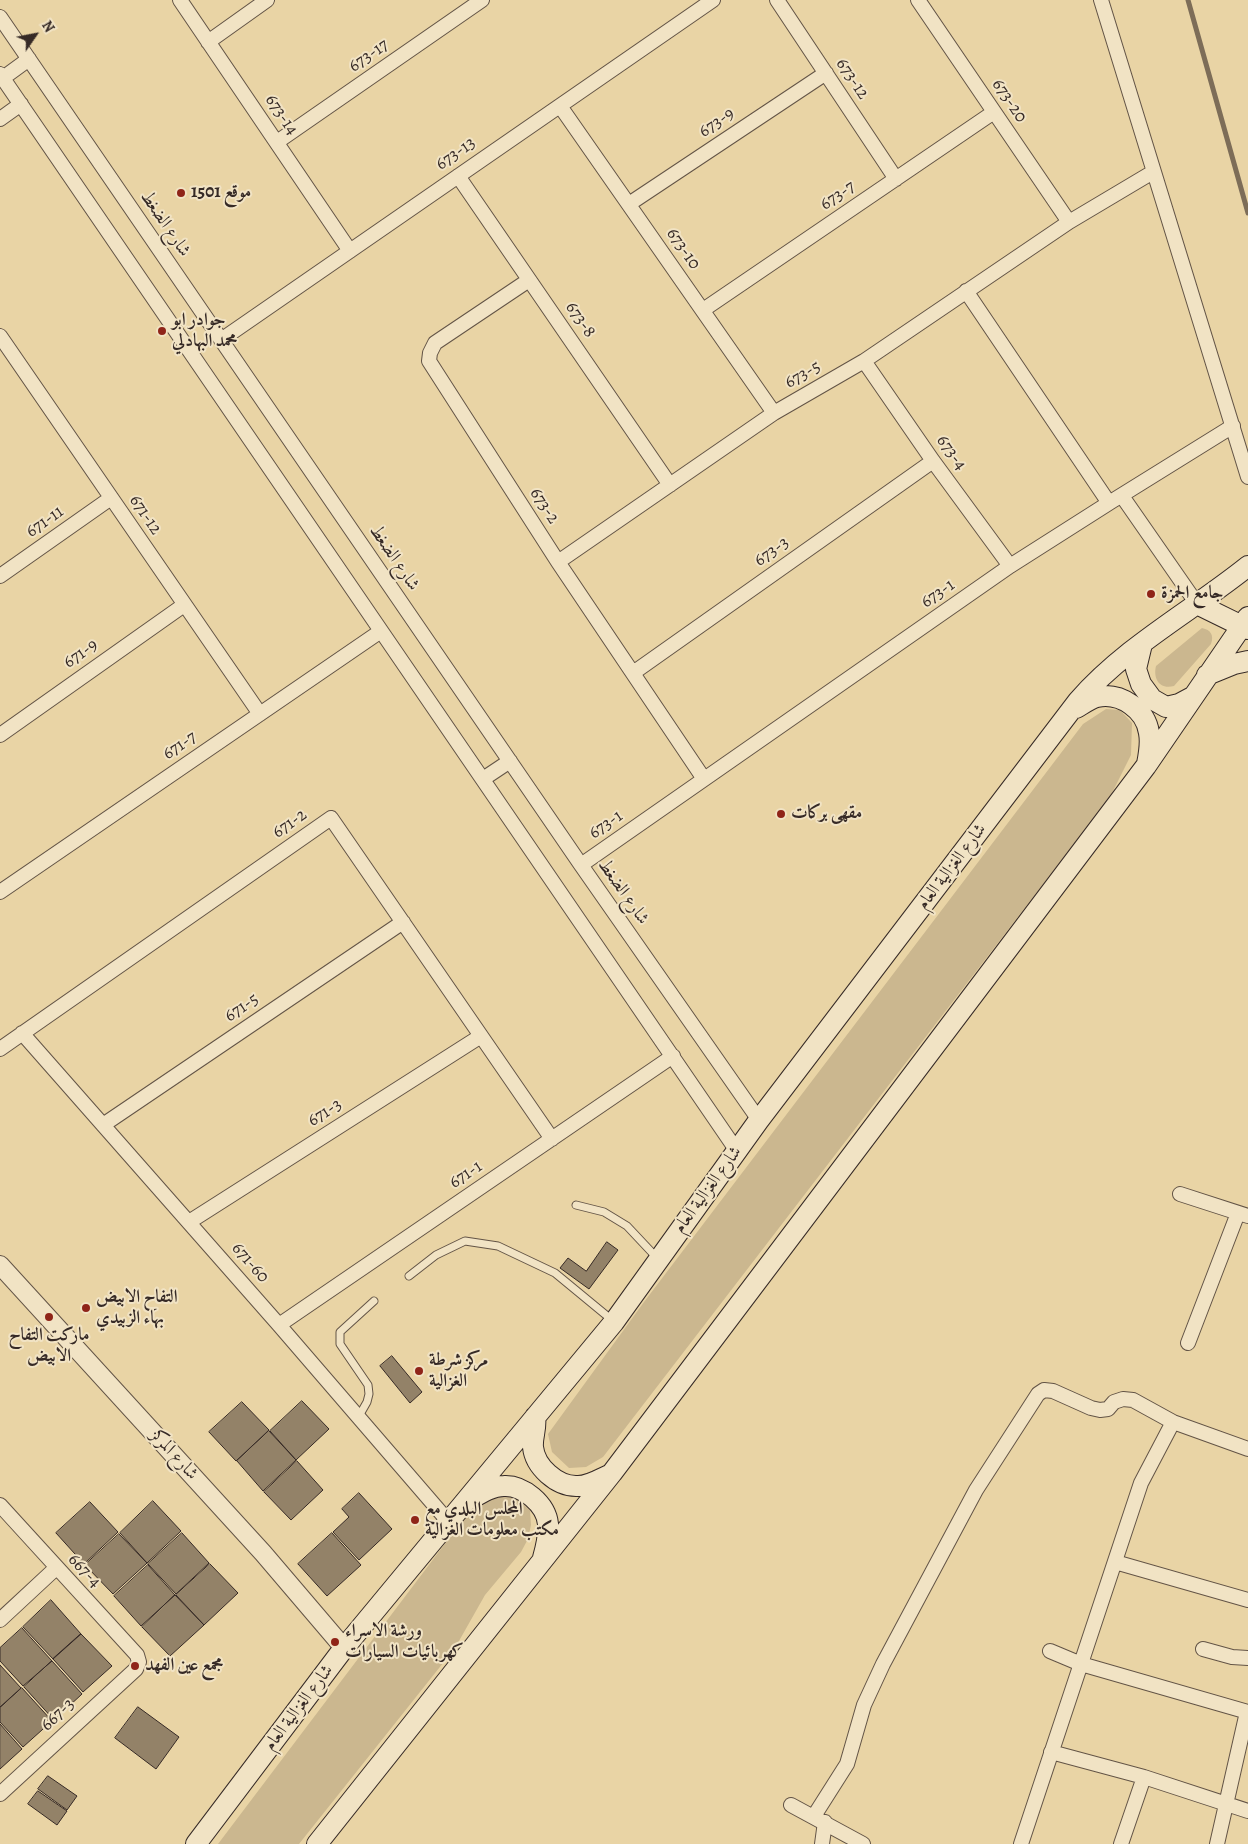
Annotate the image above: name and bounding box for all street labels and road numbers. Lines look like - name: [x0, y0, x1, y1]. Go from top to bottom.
- street label: 673-17: [345, 35, 393, 77]
- street label: 673-12: [830, 54, 874, 104]
- street label: 673-20: [987, 75, 1031, 127]
- street label: 673-14: [260, 91, 302, 139]
- street label: 673-9: [695, 103, 739, 143]
- street label: 673-13: [432, 133, 480, 175]
- street label: 673-7: [816, 176, 860, 216]
- street label: شارع الضغط: [135, 187, 195, 261]
- street label: 673-10: [661, 224, 705, 274]
- street label: 673-8: [560, 298, 600, 342]
- street label: 673-5: [781, 356, 825, 394]
- street label: 673-4: [931, 431, 971, 475]
- street label: 673-2: [524, 484, 564, 528]
- street label: 671-12: [124, 491, 166, 539]
- street label: 671-11: [22, 501, 68, 543]
- street label: شارع الضغط: [364, 521, 424, 595]
- street label: 673-3: [750, 532, 794, 572]
- street label: 673-1: [917, 575, 959, 613]
- street label: 671-9: [60, 635, 102, 673]
- street label: 671-7: [159, 727, 201, 765]
- street label: 671-2: [268, 804, 312, 844]
- street label: 673-1: [585, 806, 627, 844]
- street label: شارع الغزالية العام: [913, 820, 991, 914]
- street label: شارع الضغط: [593, 855, 653, 929]
- street label: 671-5: [221, 989, 263, 1027]
- street label: 671-3: [304, 1094, 346, 1132]
- street label: شارع الغزالية العام: [669, 1142, 747, 1238]
- street label: 671-1: [445, 1156, 487, 1194]
- street label: 671-60: [227, 1238, 273, 1288]
- street label: شارع المركز: [146, 1425, 202, 1485]
- street label: 667-4: [63, 1549, 105, 1593]
- street label: شارع الغزالية العام: [260, 1661, 338, 1755]
- street label: 667-3: [37, 1694, 79, 1736]

